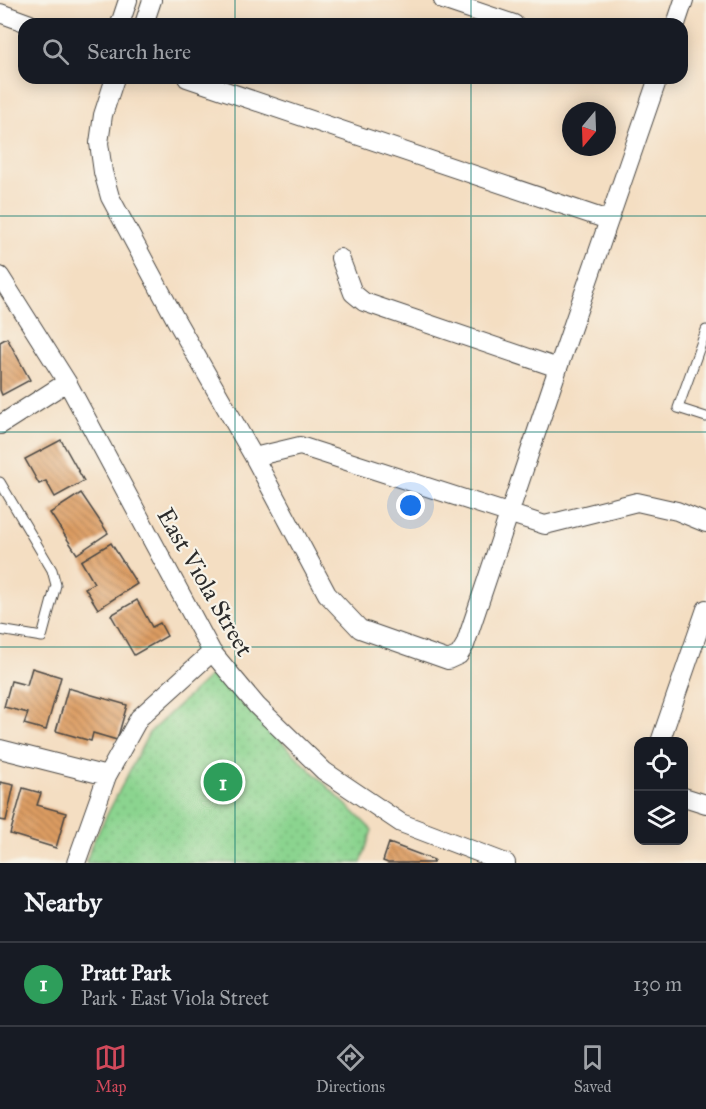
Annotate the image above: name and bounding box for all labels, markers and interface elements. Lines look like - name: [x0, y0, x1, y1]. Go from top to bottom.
- search box: [18, 18, 688, 84]
- icon: search: [39, 35, 72, 68]
- text: Search here: [87, 38, 191, 65]
- north arrow: [562, 102, 616, 156]
- your location: [396, 491, 425, 520]
- street label: East Viola Street: [150, 502, 260, 662]
- map controls: [634, 737, 688, 845]
- button: locate: [634, 737, 688, 791]
- pin: 1: [204, 760, 242, 804]
- button: layers: [634, 791, 688, 845]
- text: Nearby: [24, 886, 102, 918]
- text: Pratt Park: [81, 959, 171, 986]
- text: 1: [40, 972, 47, 996]
- text: 130 m: [633, 972, 682, 996]
- text: Park · East Viola Street: [81, 986, 269, 1010]
- tab: Map: [94, 1041, 127, 1096]
- tab: Directions: [316, 1041, 385, 1096]
- tab: Saved: [574, 1041, 612, 1096]

